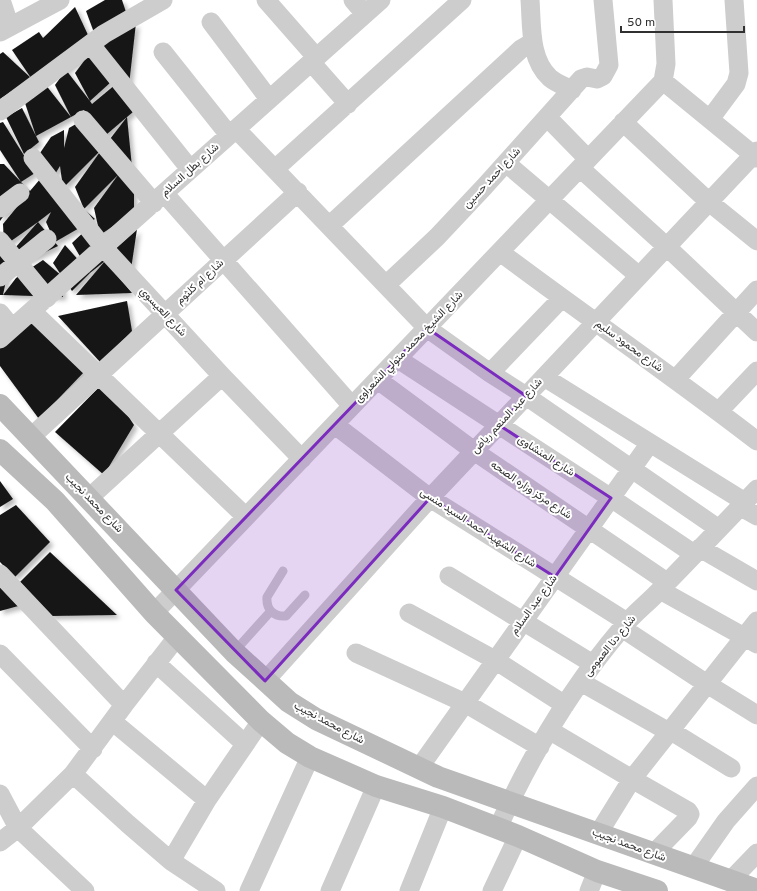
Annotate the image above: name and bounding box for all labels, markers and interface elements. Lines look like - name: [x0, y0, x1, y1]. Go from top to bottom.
- scale bar: [621, 8, 744, 34]
- text: 50 m: [627, 15, 655, 31]
- street label: شارع بطل السلام: [158, 140, 222, 200]
- street label: شارع احمد حسين: [460, 144, 524, 211]
- street label: شارع ام كلثوم: [173, 256, 227, 308]
- street label: شارع العيسوي: [135, 284, 190, 341]
- street label: شارع الشيخ محمد متولي الشعراوى: [352, 288, 468, 407]
- street label: شارع محمود سليم: [592, 317, 666, 375]
- street label: شارع عبد المنعم رياض: [468, 375, 546, 457]
- street label: شارع المنشاوى: [515, 432, 577, 480]
- street label: شارع مركز وزاره الصحه: [488, 458, 575, 523]
- street label: شارع محمد نجيب: [62, 470, 126, 536]
- street label: شارع الشهيد احمد السيد منسى: [417, 485, 539, 571]
- street label: شارع عبد السلام: [508, 572, 561, 638]
- street label: شارع دنا العمومى: [581, 612, 639, 680]
- street label: شارع محمد نجيب: [291, 699, 367, 748]
- street label: شارع محمد نجيب: [590, 825, 668, 865]

